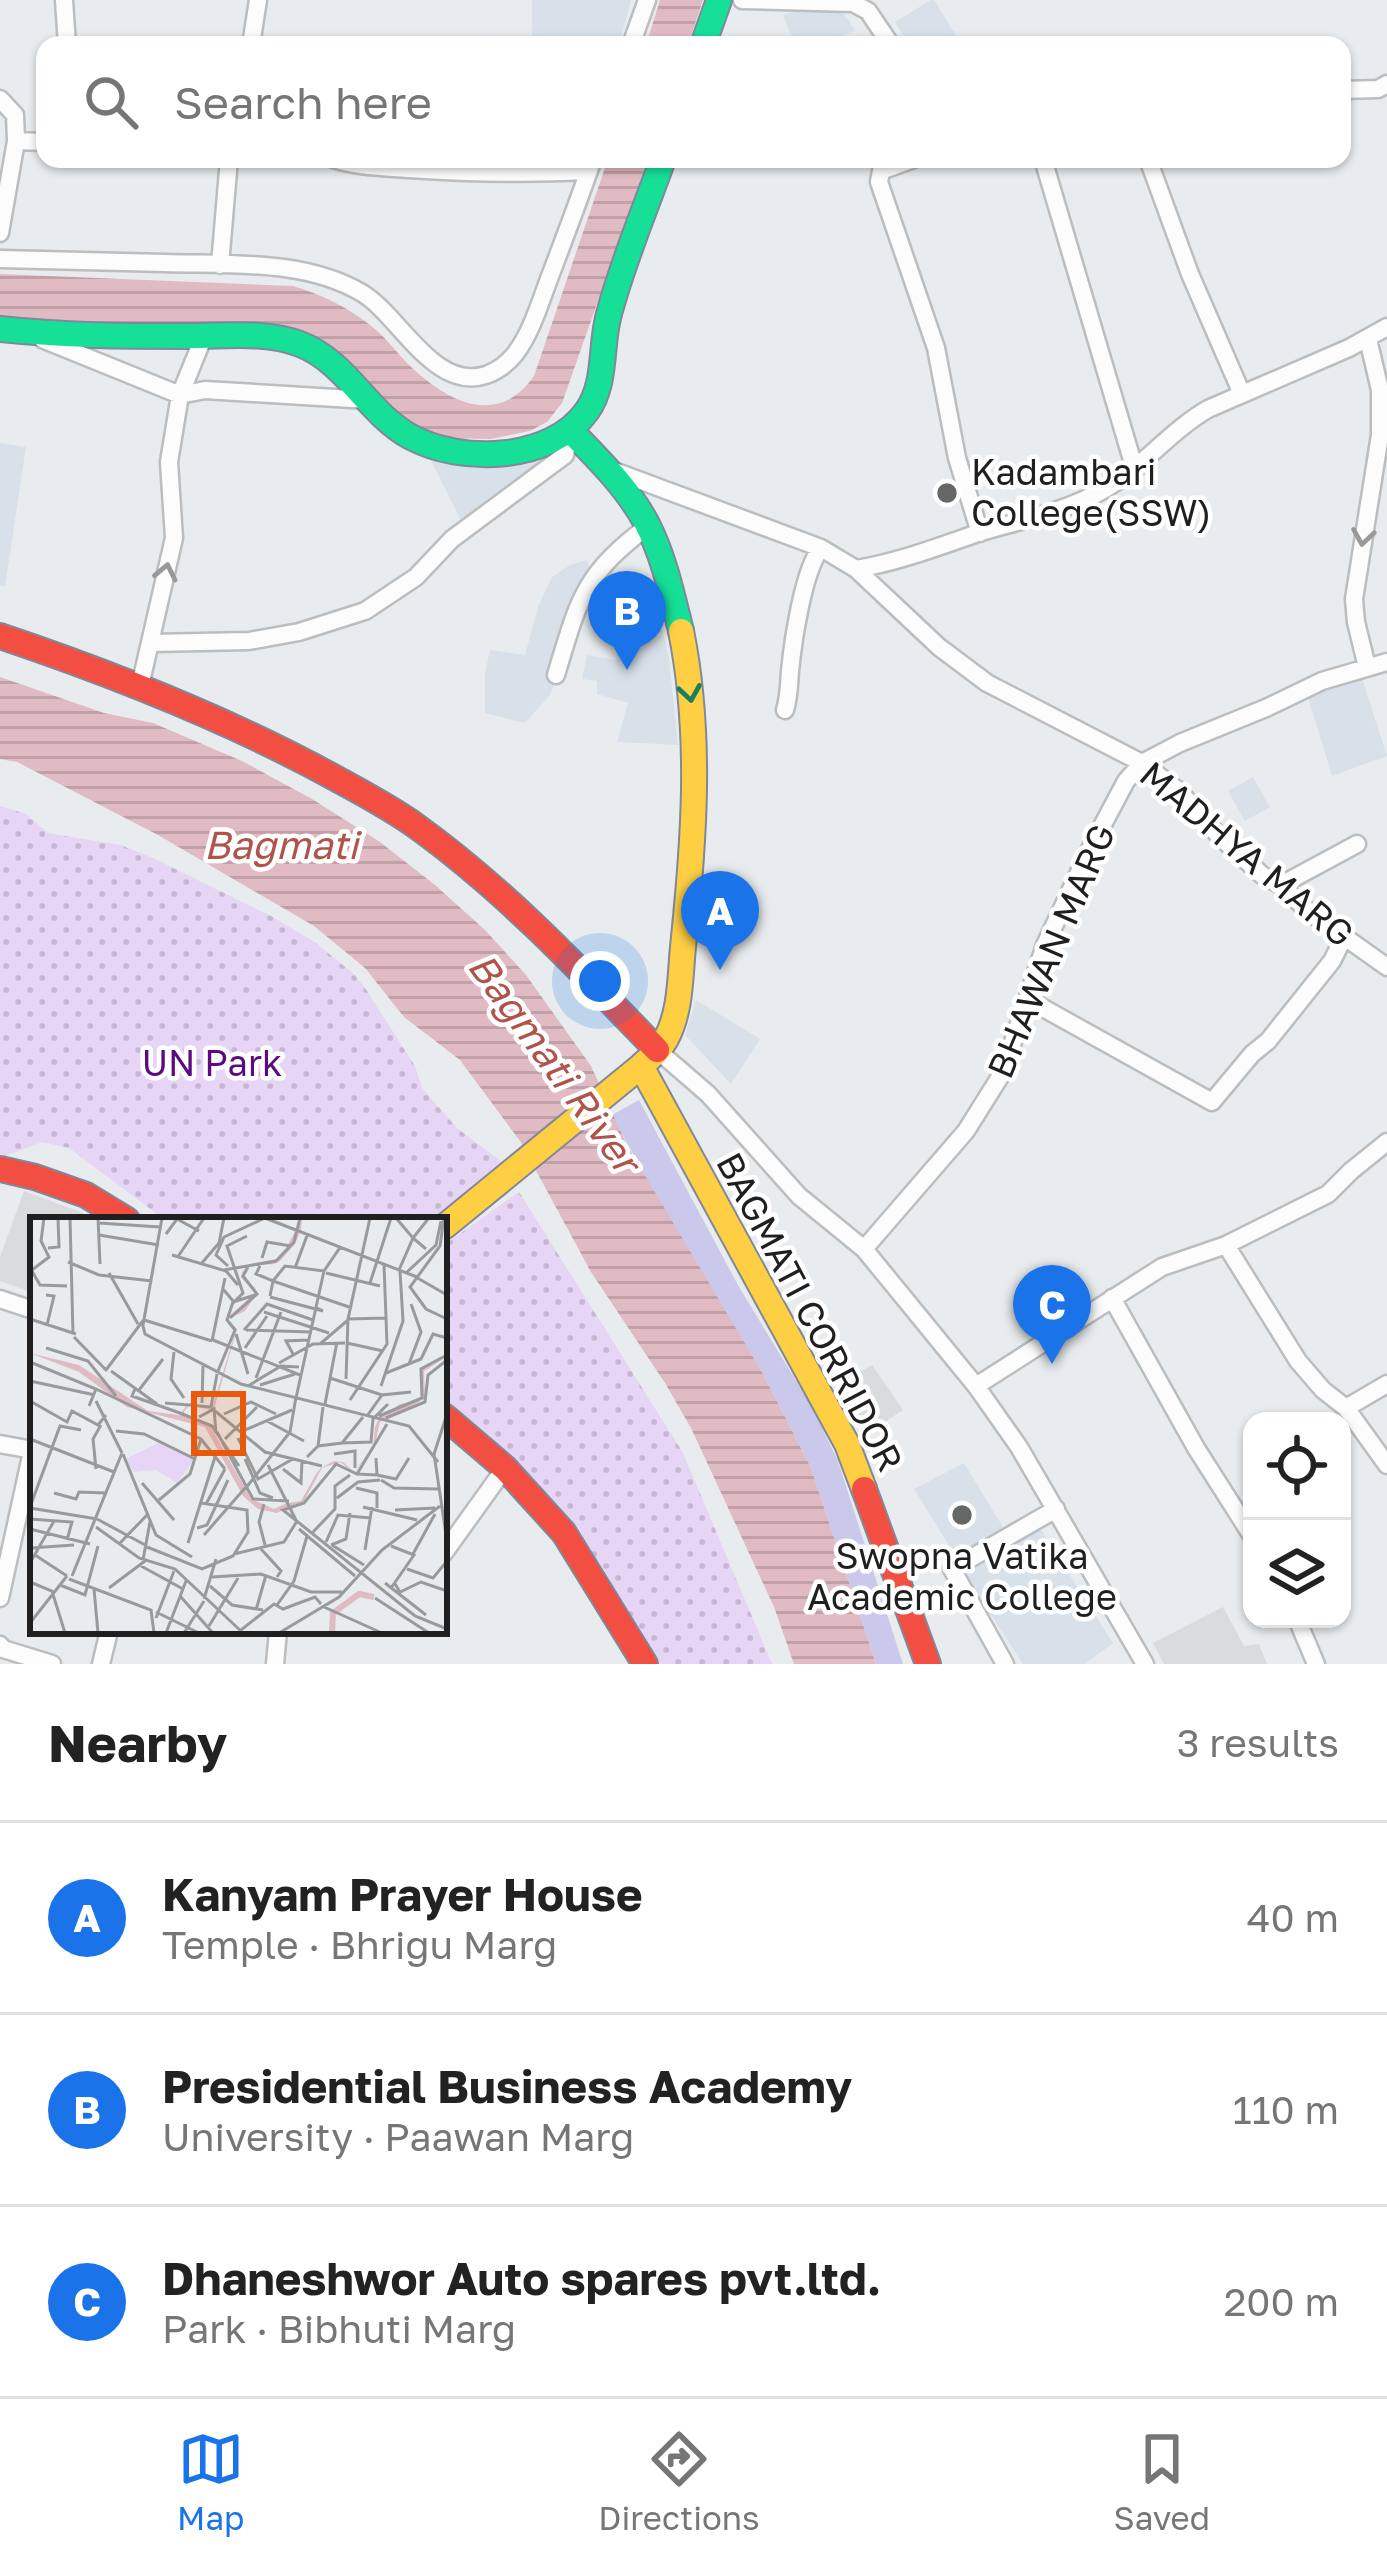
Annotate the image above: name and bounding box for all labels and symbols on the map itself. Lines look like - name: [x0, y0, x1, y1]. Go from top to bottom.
- place label: Kadambari College(SSW): [971, 450, 1211, 534]
- marker: Kadambari College(SSW): [934, 480, 960, 506]
- one-way arrow: [1351, 527, 1376, 547]
- one-way arrow: [153, 562, 178, 582]
- pin: B: [588, 571, 666, 670]
- one-way arrow: [676, 684, 702, 703]
- street label: MADHYA MARG: [1132, 752, 1363, 955]
- street label: BHAWAN MARG: [978, 818, 1123, 1084]
- water label: Bagmati: [204, 821, 363, 868]
- pin: A: [681, 871, 759, 970]
- water label: Bagmati River: [459, 944, 653, 1186]
- your location: [570, 951, 630, 1011]
- park label: UN Park: [142, 1041, 282, 1084]
- street label: BAGMATI CORRIDOR: [708, 1145, 913, 1478]
- inset map: [30, 1217, 447, 1634]
- pin: C: [1013, 1265, 1091, 1364]
- marker: Swopna Vatika Academic College: [949, 1502, 975, 1528]
- place label: Swopna Vatika Academic College: [807, 1534, 1117, 1618]

